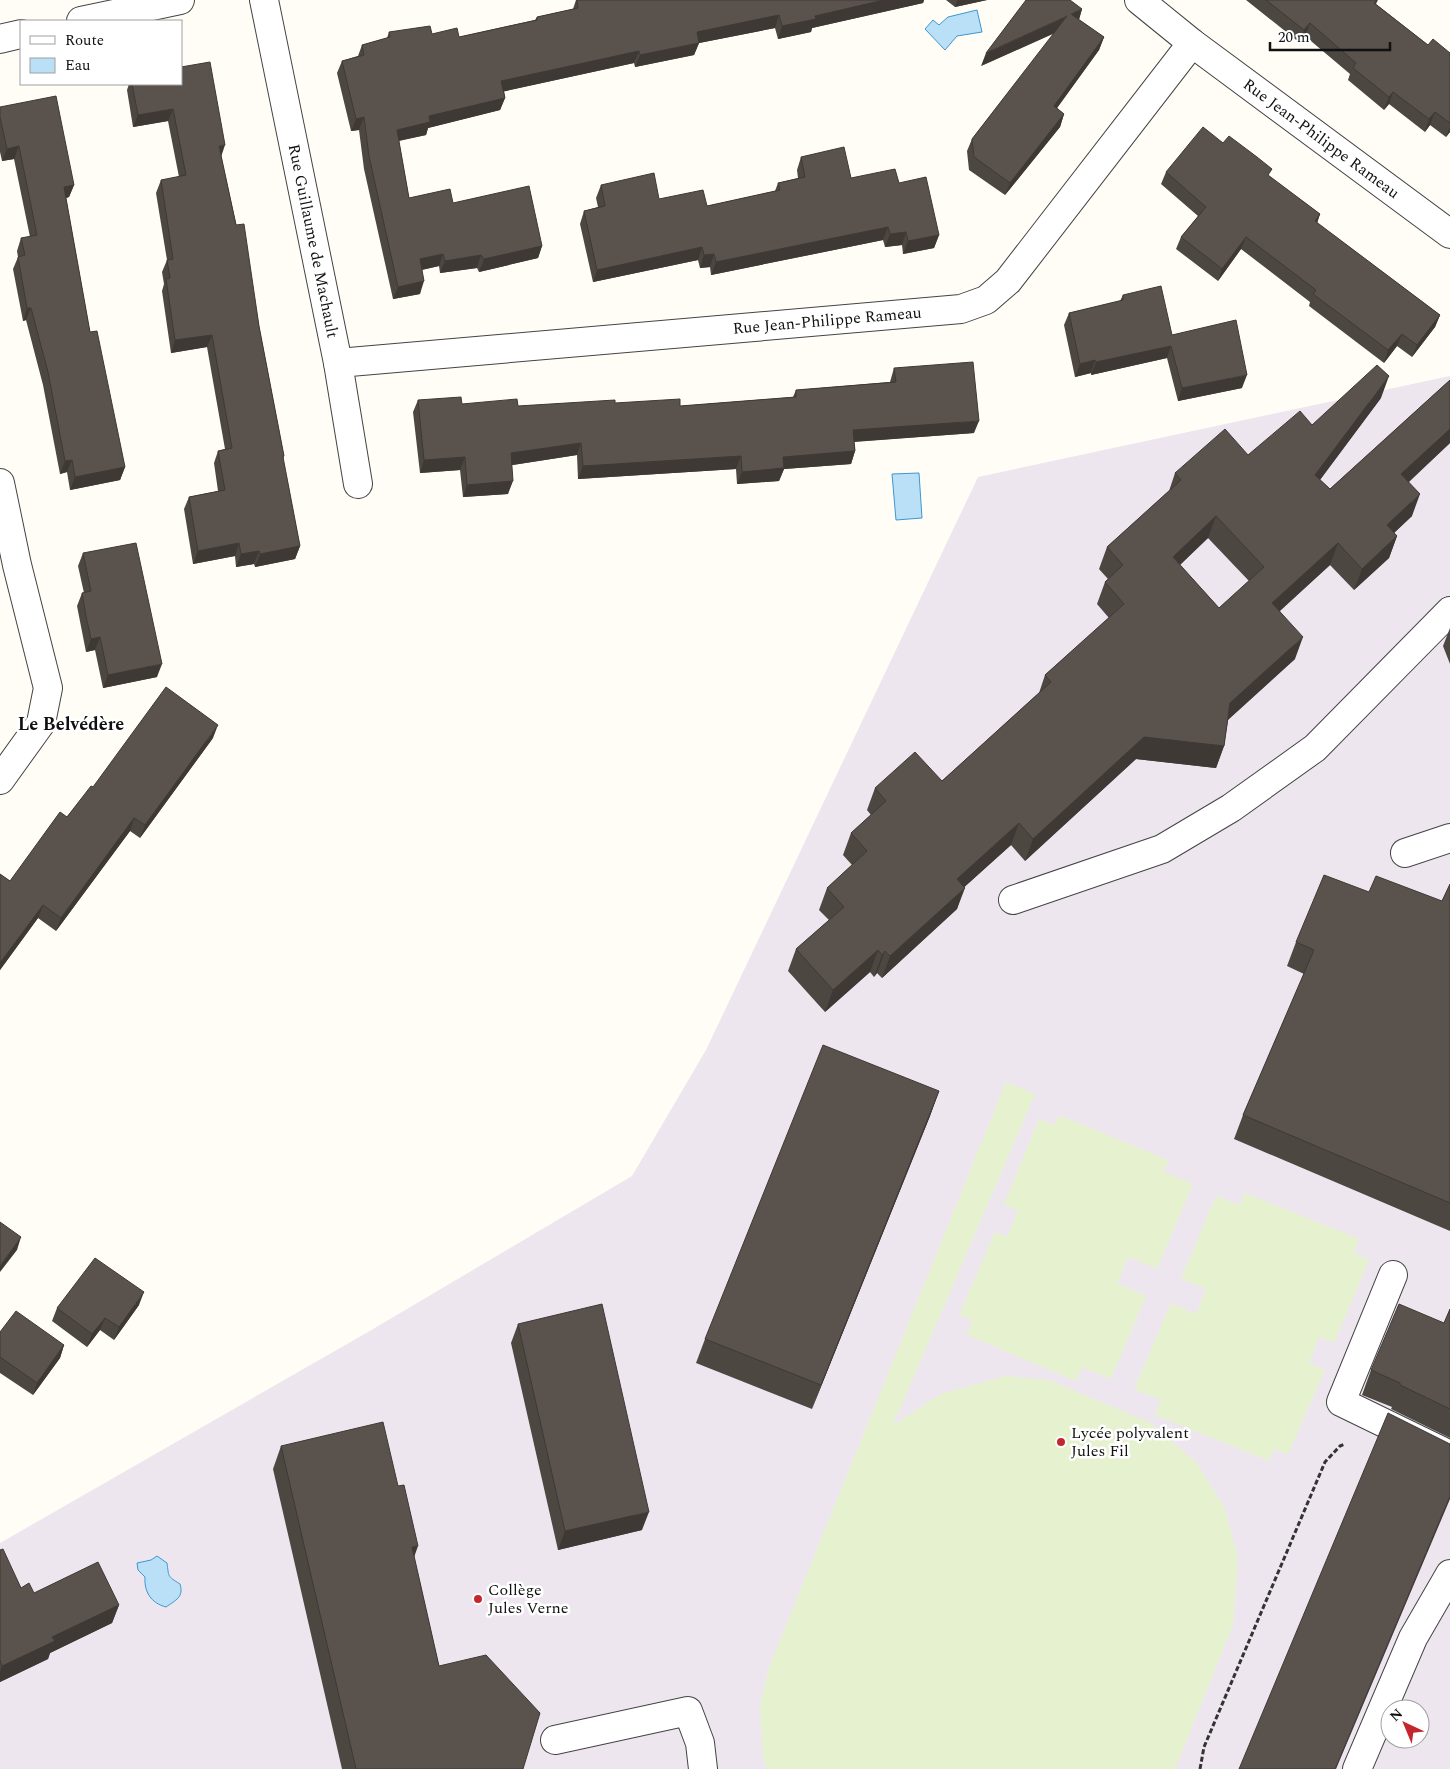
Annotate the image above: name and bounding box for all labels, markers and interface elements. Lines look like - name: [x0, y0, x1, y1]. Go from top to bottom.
- legend: [20, 20, 182, 85]
- scale bar: [1270, 20, 1390, 52]
- text: 20 m: [1278, 26, 1310, 49]
- text: Route: [65, 29, 104, 52]
- text: Eau: [65, 54, 91, 77]
- street label: Rue Jean-Philippe Rameau: [1238, 73, 1404, 205]
- street label: Rue Guillaume de Machault: [282, 142, 345, 340]
- street label: Rue Jean-Philippe Rameau: [732, 300, 923, 341]
- district label: Le Belvédère: [18, 711, 124, 738]
- place label: Lycée polyvalent Jules Fil: [1071, 1421, 1189, 1463]
- marker: Lycée polyvalent Jules Fil: [1055, 1436, 1067, 1448]
- place label: Collège Jules Verne: [488, 1578, 569, 1620]
- marker: Collège Jules Verne: [472, 1593, 484, 1605]
- north arrow: [1380, 1699, 1430, 1749]
- text: N: [1385, 1703, 1408, 1727]

